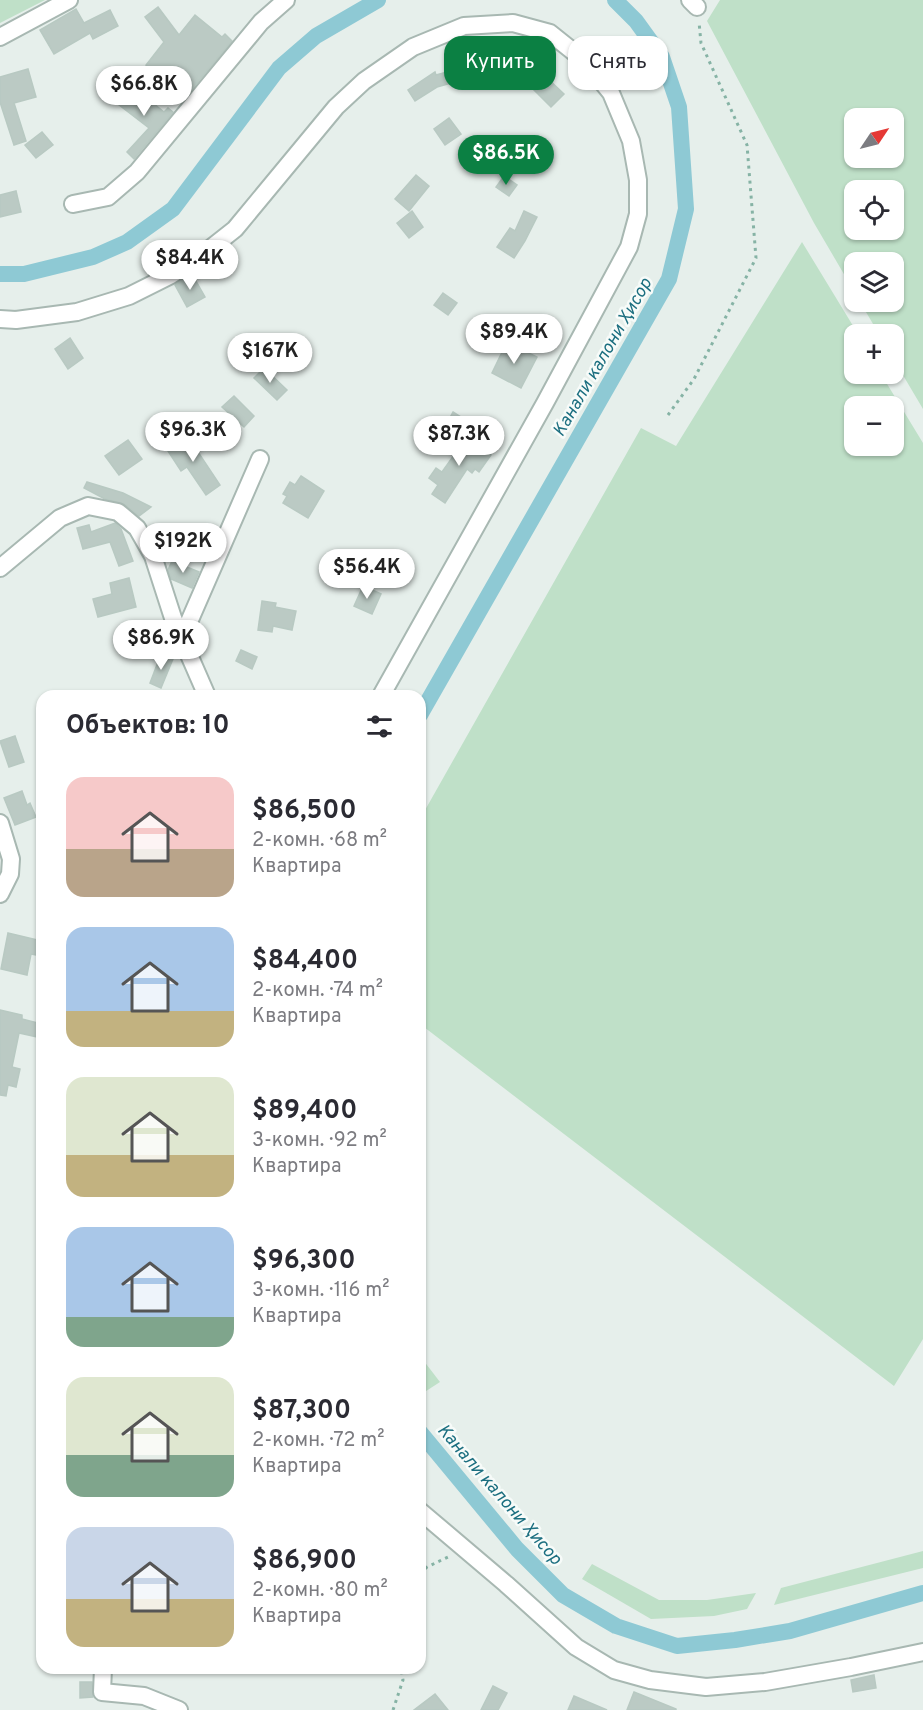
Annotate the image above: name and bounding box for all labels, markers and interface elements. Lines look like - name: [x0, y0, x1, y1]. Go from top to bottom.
- chip: Купить: [444, 36, 556, 90]
- chip: Снять: [568, 36, 668, 90]
- pin: $66.8K: [95, 66, 193, 117]
- text: $66.8K: [110, 72, 178, 98]
- north arrow: [844, 108, 904, 168]
- map controls: [844, 108, 904, 456]
- pin: $86.5K: [457, 135, 555, 186]
- text: $86.5K: [472, 141, 540, 167]
- button: locate: [844, 180, 904, 240]
- pin: $84.4K: [141, 240, 239, 291]
- text: $84.4K: [155, 246, 225, 272]
- button: layers: [844, 252, 904, 312]
- water label: Канали калони Ҳисор: [549, 274, 658, 441]
- pin: $89.4K: [465, 314, 563, 365]
- text: $89.4K: [480, 320, 548, 346]
- button: +: [844, 324, 904, 384]
- pin: $167K: [228, 333, 312, 384]
- text: $167K: [241, 339, 299, 365]
- button: −: [844, 396, 904, 456]
- pin: $96.3K: [144, 412, 242, 463]
- pin: $87.3K: [410, 416, 508, 467]
- text: $96.3K: [159, 418, 227, 444]
- text: $87.3K: [427, 422, 491, 448]
- pin: $192K: [141, 523, 225, 574]
- text: $192K: [154, 529, 212, 555]
- pin: $56.4K: [318, 549, 416, 600]
- text: $56.4K: [333, 555, 401, 581]
- pin: $86.9K: [112, 620, 210, 671]
- text: $86.9K: [127, 626, 195, 652]
- text: Объектов: 10: [66, 710, 230, 743]
- icon: filters: [363, 710, 396, 743]
- text: $86,500: [252, 795, 357, 828]
- icon: home: [114, 801, 186, 873]
- text: 2-комн. · 68 m²: [252, 828, 387, 854]
- text: Квартира: [252, 854, 341, 880]
- text: $84,400: [252, 945, 358, 978]
- icon: home: [114, 951, 186, 1023]
- text: 2-комн. · 74 m²: [252, 978, 383, 1004]
- text: Квартира: [252, 1004, 341, 1030]
- text: $89,400: [252, 1095, 357, 1128]
- icon: home: [114, 1101, 186, 1173]
- text: 3-комн. · 92 m²: [252, 1128, 387, 1154]
- text: Квартира: [252, 1154, 341, 1180]
- text: $96,300: [252, 1245, 356, 1278]
- icon: home: [114, 1251, 186, 1323]
- text: 3-комн. · 116 m²: [252, 1278, 389, 1304]
- text: Квартира: [252, 1304, 341, 1330]
- text: $87,300: [252, 1395, 351, 1428]
- icon: home: [114, 1401, 186, 1473]
- water label: Канали калони Ҳисор: [431, 1420, 566, 1570]
- text: 2-комн. · 72 m²: [252, 1428, 384, 1454]
- text: Квартира: [252, 1454, 341, 1480]
- text: $86,900: [252, 1545, 357, 1578]
- icon: home: [114, 1551, 186, 1623]
- text: 2-комн. · 80 m²: [252, 1578, 388, 1604]
- text: Квартира: [252, 1604, 341, 1630]

